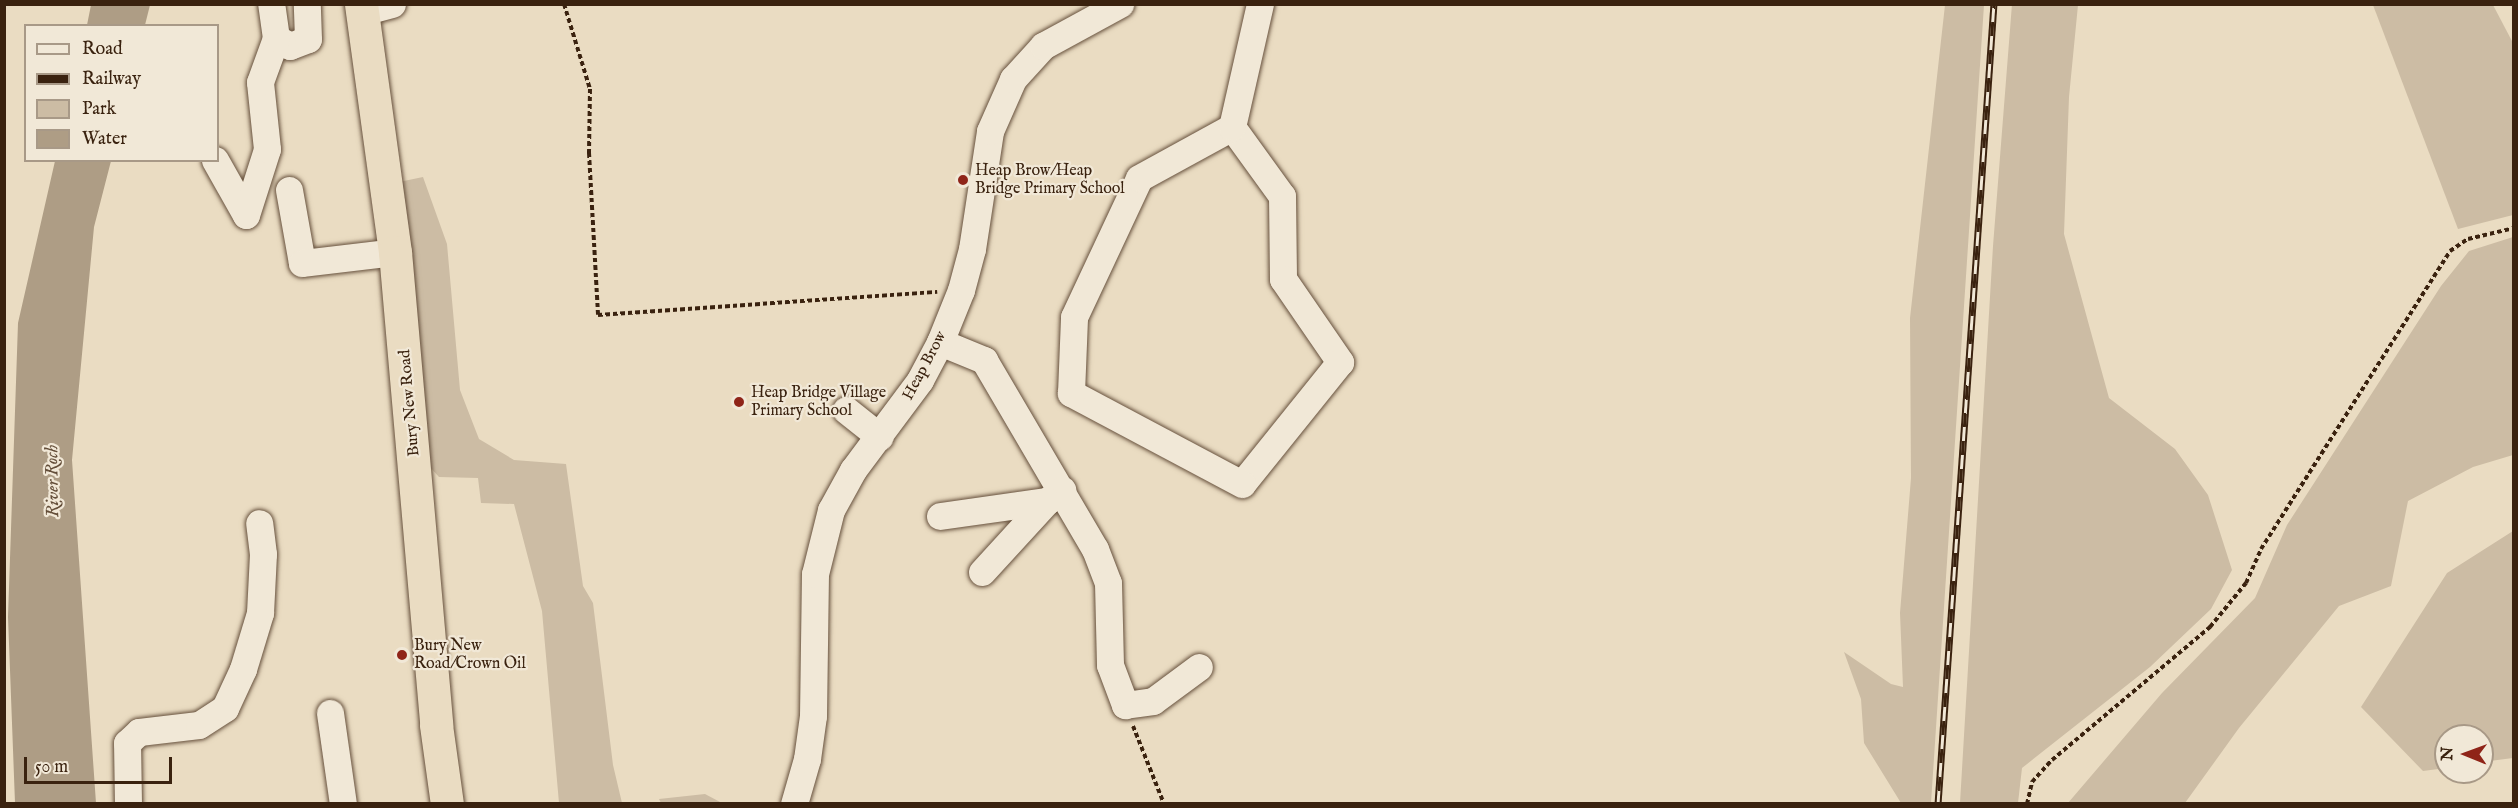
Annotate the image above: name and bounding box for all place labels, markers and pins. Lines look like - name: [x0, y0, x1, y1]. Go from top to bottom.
- place label: Heap Brow/Heap Bridge Primary School: [975, 161, 1125, 199]
- marker: Heap Brow/Heap Bridge Primary School: [956, 173, 970, 187]
- place label: Heap Bridge Village Primary School: [751, 383, 886, 421]
- marker: Heap Bridge Village Primary School: [732, 395, 746, 409]
- place label: Bury New Road/Crown Oil: [414, 636, 526, 674]
- marker: Bury New Road/Crown Oil: [395, 648, 409, 662]

